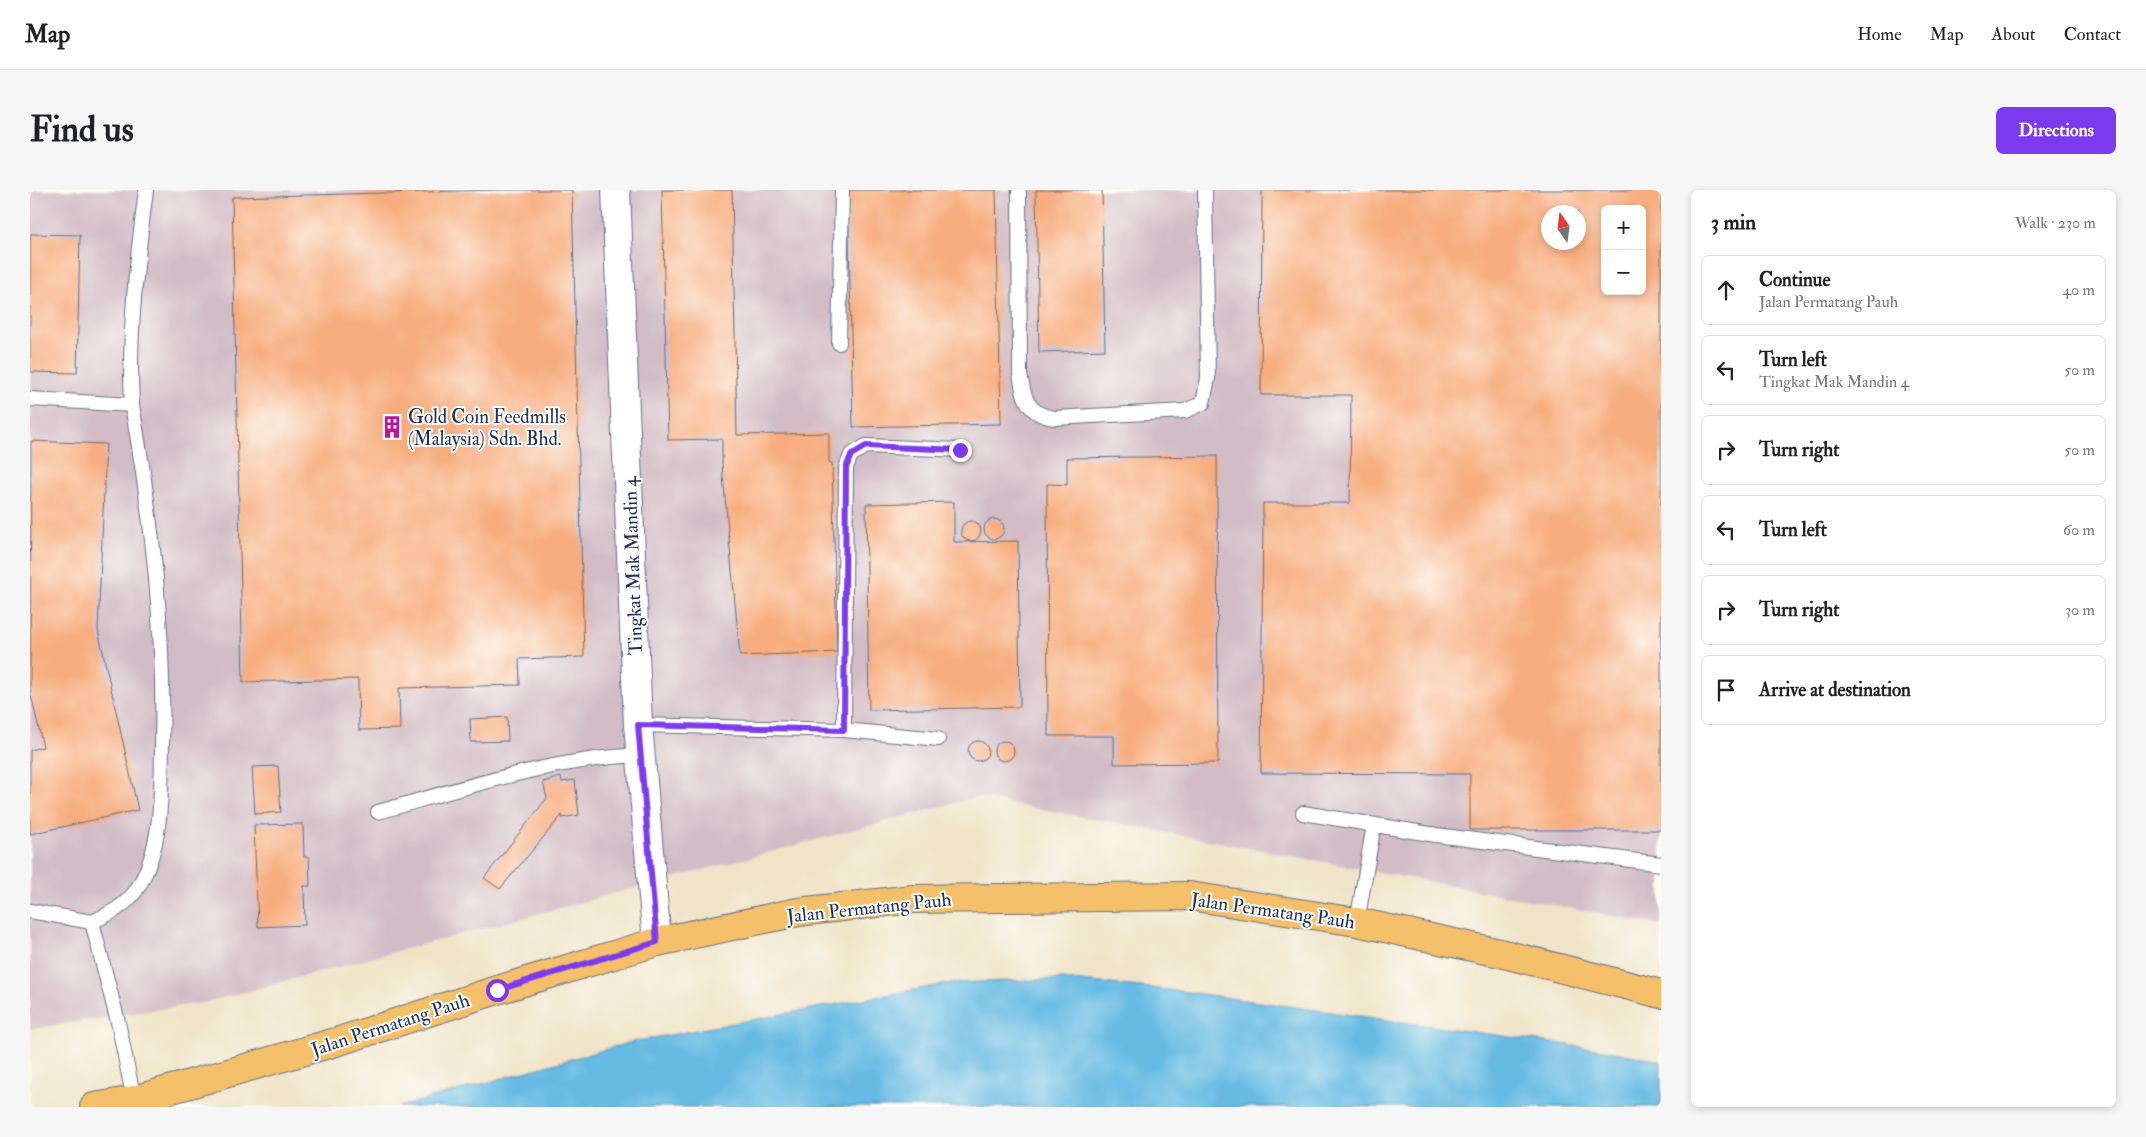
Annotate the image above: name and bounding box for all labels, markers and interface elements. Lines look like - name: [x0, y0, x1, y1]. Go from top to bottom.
- text: Map: [25, 19, 70, 50]
- text: Home: [1857, 23, 1902, 46]
- text: Map: [1930, 23, 1964, 46]
- text: About: [1992, 23, 2036, 46]
- text: Contact: [2064, 23, 2121, 46]
- button: Directions: [1996, 107, 2116, 154]
- text: Find us: [30, 108, 134, 152]
- north arrow: [1541, 205, 1586, 250]
- map controls: [1601, 205, 1646, 295]
- button: +: [1601, 205, 1646, 250]
- text: 3 min: [1711, 209, 1756, 236]
- text: Walk · 230 m: [2015, 213, 2096, 233]
- button: −: [1601, 250, 1646, 295]
- text: Continue: [1759, 268, 1830, 292]
- icon: ahead: [1712, 276, 1740, 304]
- text: 40 m: [2062, 280, 2095, 300]
- text: Jalan Permatang Pauh: [1759, 292, 1898, 312]
- text: Turn left: [1759, 348, 1827, 372]
- icon: left: [1712, 356, 1740, 384]
- text: 50 m: [2064, 360, 2095, 380]
- text: Tingkat Mak Mandin 4: [1759, 372, 1909, 392]
- place label: Gold Coin Feedmills (Malaysia) Sdn. Bhd.: [408, 405, 566, 451]
- building icon: Gold Coin Feedmills (Malaysia) Sdn. Bhd.: [379, 414, 405, 440]
- icon: right: [1712, 436, 1740, 464]
- text: Turn right: [1759, 438, 1839, 462]
- route end: [949, 439, 972, 462]
- text: 50 m: [2064, 440, 2095, 460]
- street label: Tingkat Mak Mandin 4: [618, 476, 648, 656]
- icon: left: [1712, 516, 1740, 544]
- text: Turn left: [1759, 518, 1827, 542]
- text: 60 m: [2063, 520, 2095, 540]
- icon: right: [1712, 596, 1740, 624]
- text: Turn right: [1759, 598, 1839, 622]
- text: 30 m: [2065, 600, 2095, 620]
- icon: arrive: [1712, 676, 1740, 704]
- text: Arrive at destination: [1759, 678, 1911, 702]
- street label: Jalan Permatang Pauh: [785, 887, 953, 929]
- street label: Jalan Permatang Pauh: [1188, 887, 1356, 934]
- route start: [486, 979, 509, 1002]
- street label: Jalan Permatang Pauh: [307, 988, 473, 1062]

